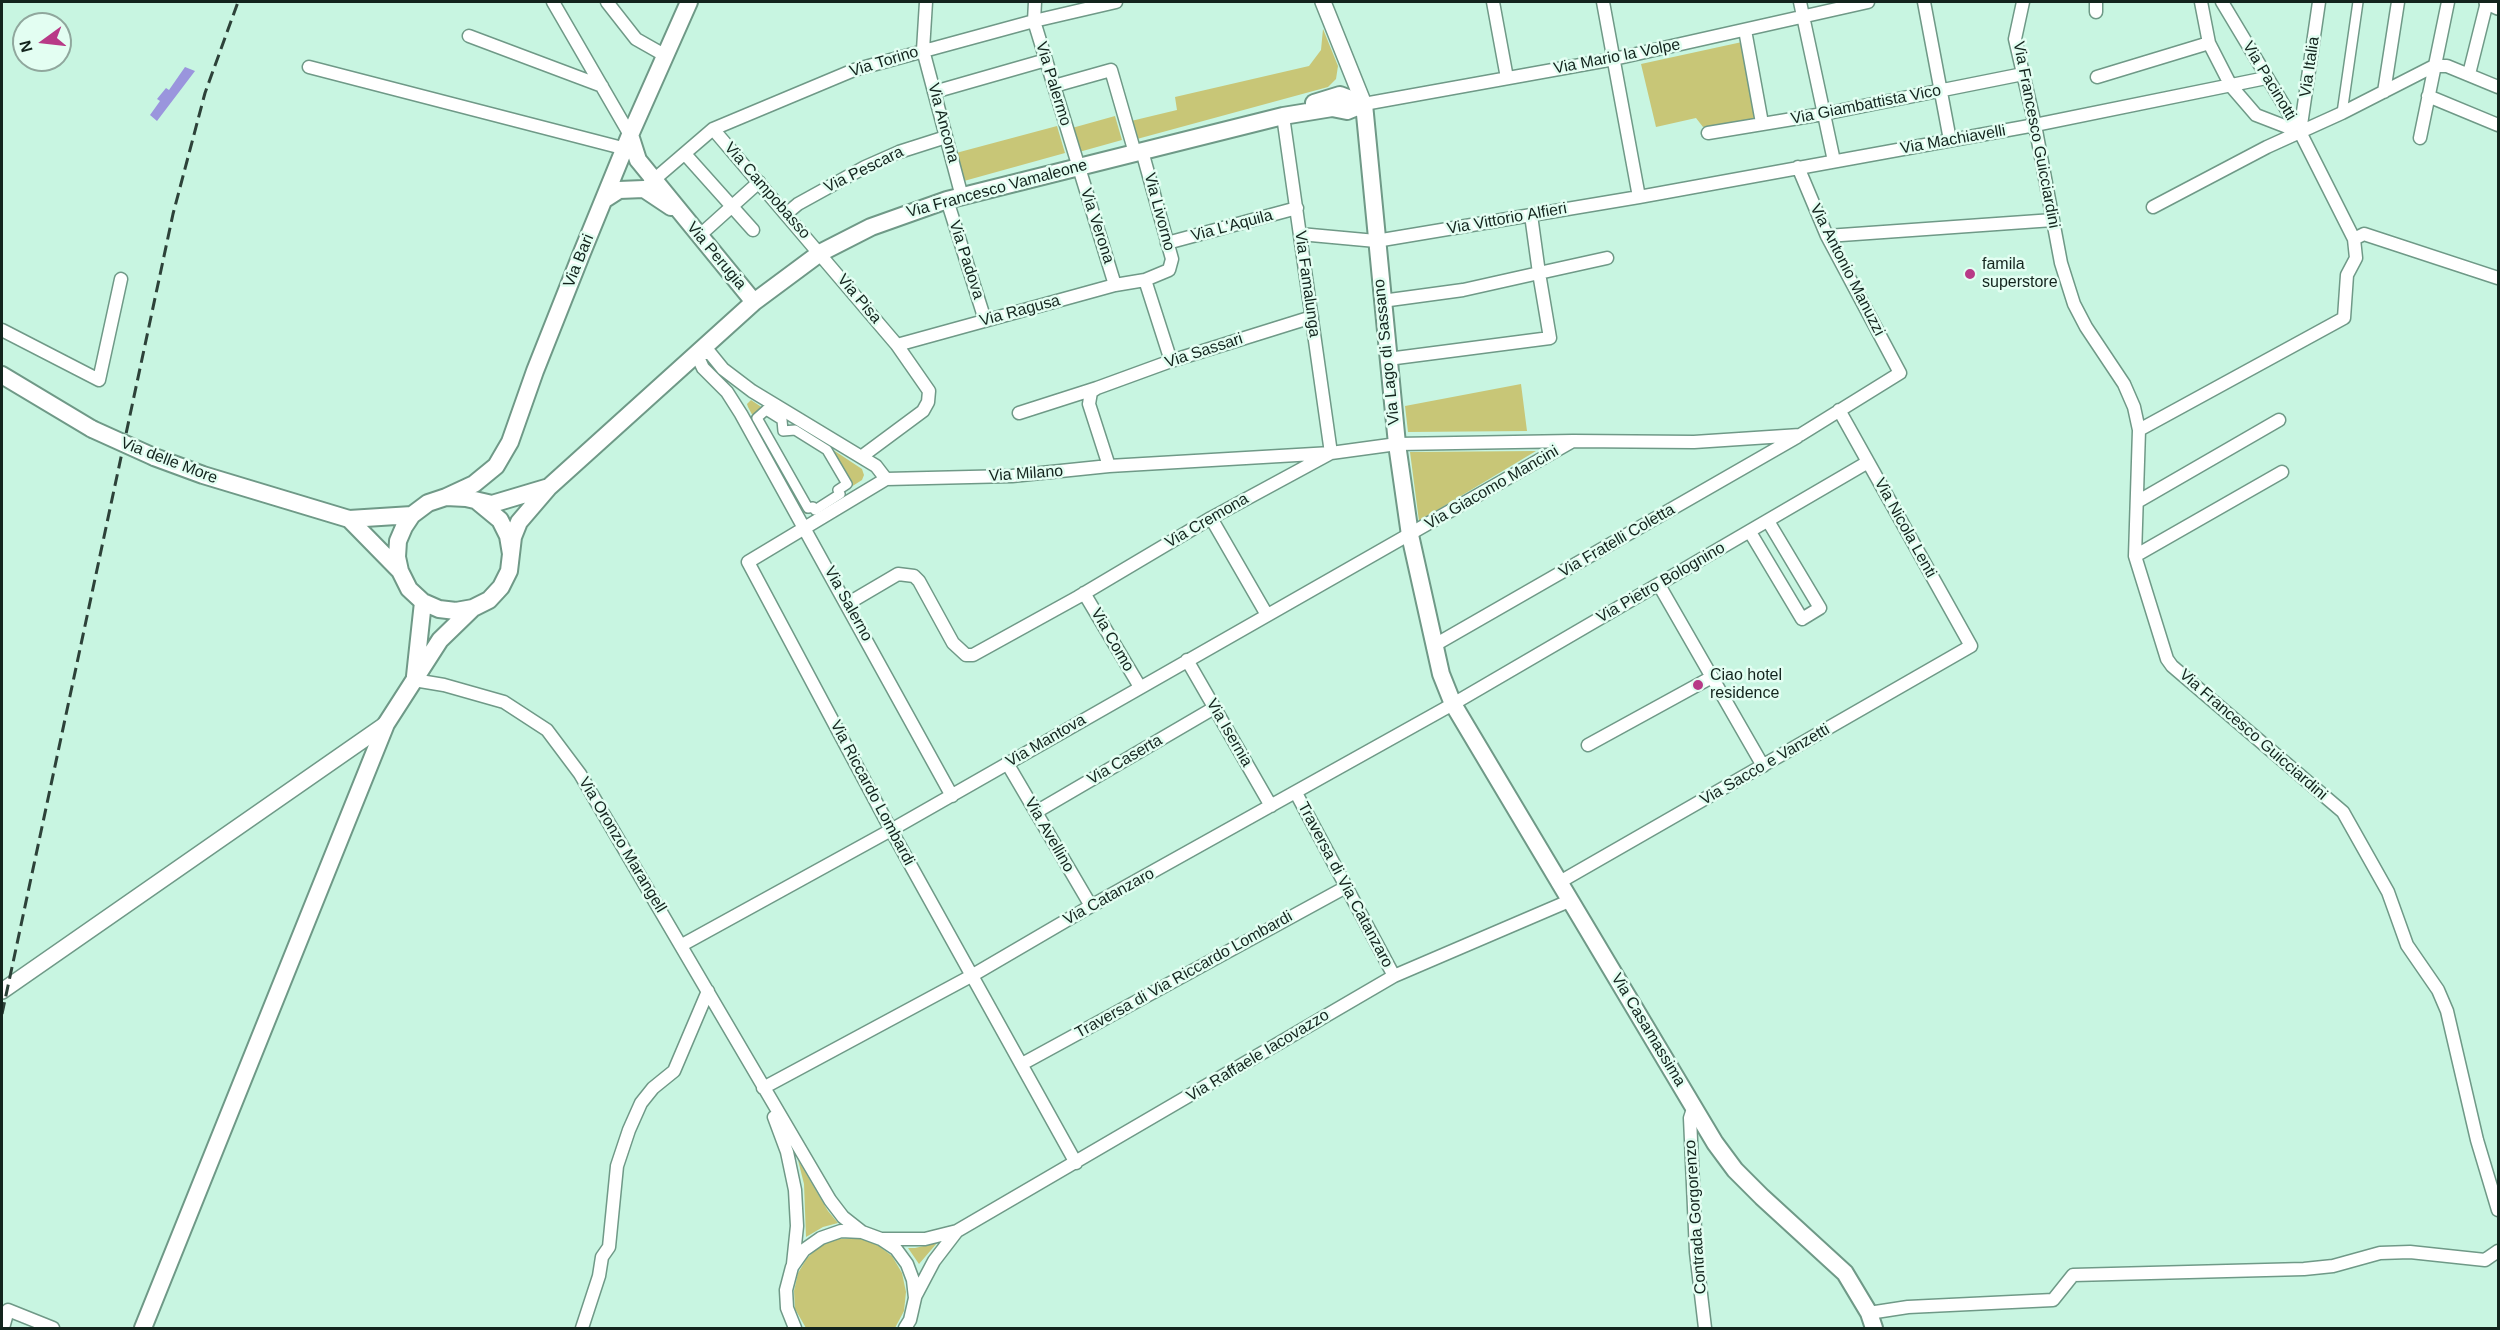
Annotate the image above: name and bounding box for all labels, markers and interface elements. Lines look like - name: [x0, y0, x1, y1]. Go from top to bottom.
- north arrow: [12, 12, 72, 72]
- street label: Via Mario la Volpe: [1552, 35, 1682, 79]
- street label: Via Italia: [2296, 35, 2324, 99]
- text: N: [16, 38, 36, 54]
- street label: Via Pacinotti: [2238, 38, 2300, 124]
- street label: Via Palermo: [1031, 40, 1075, 128]
- street label: Via Francesco Guicciardini: [2008, 40, 2064, 230]
- street label: Via Torino: [847, 42, 921, 82]
- street label: Via Ancona: [923, 81, 963, 165]
- street label: Via Giambattista Vico: [1789, 81, 1943, 129]
- street label: Via Machiavelli: [1899, 121, 2007, 159]
- street label: Via Campobasso: [720, 139, 814, 243]
- street label: Via Pescara: [821, 143, 907, 197]
- street label: Via Francesco Vamaleone: [905, 156, 1089, 222]
- street label: Via Livorno: [1139, 171, 1179, 253]
- street label: Via Verona: [1076, 186, 1118, 266]
- street label: Via Vittorio Alfieri: [1446, 199, 1568, 239]
- street label: Via Antonio Manuzzi: [1805, 201, 1889, 339]
- street label: Via L'Aquila: [1189, 206, 1275, 246]
- street label: Via Perugia: [682, 218, 750, 294]
- street label: Via Padova: [944, 218, 988, 302]
- street label: Via Famalunga: [1290, 230, 1324, 338]
- street label: Via Bari: [560, 232, 598, 290]
- place label: famila superstore: [1982, 255, 2058, 293]
- marker: famila superstore: [1963, 267, 1977, 281]
- street label: Via Pisa: [833, 270, 885, 328]
- street label: Via Lago di Sassano: [1370, 278, 1404, 426]
- street label: Via Ragusa: [978, 291, 1062, 331]
- street label: Via Sassari: [1163, 329, 1245, 373]
- street label: Via delle More: [118, 434, 220, 488]
- street label: Via Giacomo Mancini: [1422, 442, 1562, 534]
- street label: Via Milano: [988, 462, 1064, 486]
- street label: Via Nicola Lenti: [1870, 475, 1940, 581]
- street label: Via Cremona: [1162, 489, 1252, 553]
- street label: Via Fratelli Coletta: [1556, 500, 1678, 582]
- street label: Via Pietro Bolognino: [1594, 539, 1728, 627]
- street label: Via Salerno: [820, 563, 876, 645]
- street label: Via Como: [1086, 605, 1138, 675]
- street label: Via Francesco Guicciardini: [2175, 665, 2331, 805]
- place label: Ciao hotel residence: [1710, 666, 1782, 704]
- marker: Ciao hotel residence: [1691, 678, 1705, 692]
- street label: Via Isernia: [1202, 696, 1256, 770]
- street label: Via Mantova: [1003, 711, 1089, 771]
- street label: Via Riccardo Lombardi: [826, 717, 918, 869]
- street label: Via Sacco e Vanzetti: [1697, 720, 1833, 810]
- street label: Via Caserta: [1084, 731, 1166, 789]
- street label: Via Oronzo Marangell: [574, 774, 670, 916]
- street label: Via Avellino: [1020, 794, 1078, 876]
- street label: Traversa di Via Catanzaro: [1293, 799, 1397, 971]
- street label: Via Catanzaro: [1060, 864, 1158, 930]
- street label: Traversa di Via Riccardo Lombardi: [1072, 907, 1296, 1043]
- street label: Via Casamassima: [1607, 970, 1689, 1090]
- street label: Via Raffaele Iacovazzo: [1183, 1006, 1333, 1106]
- street label: Contrada Gorgorenzo: [1681, 1139, 1711, 1295]

